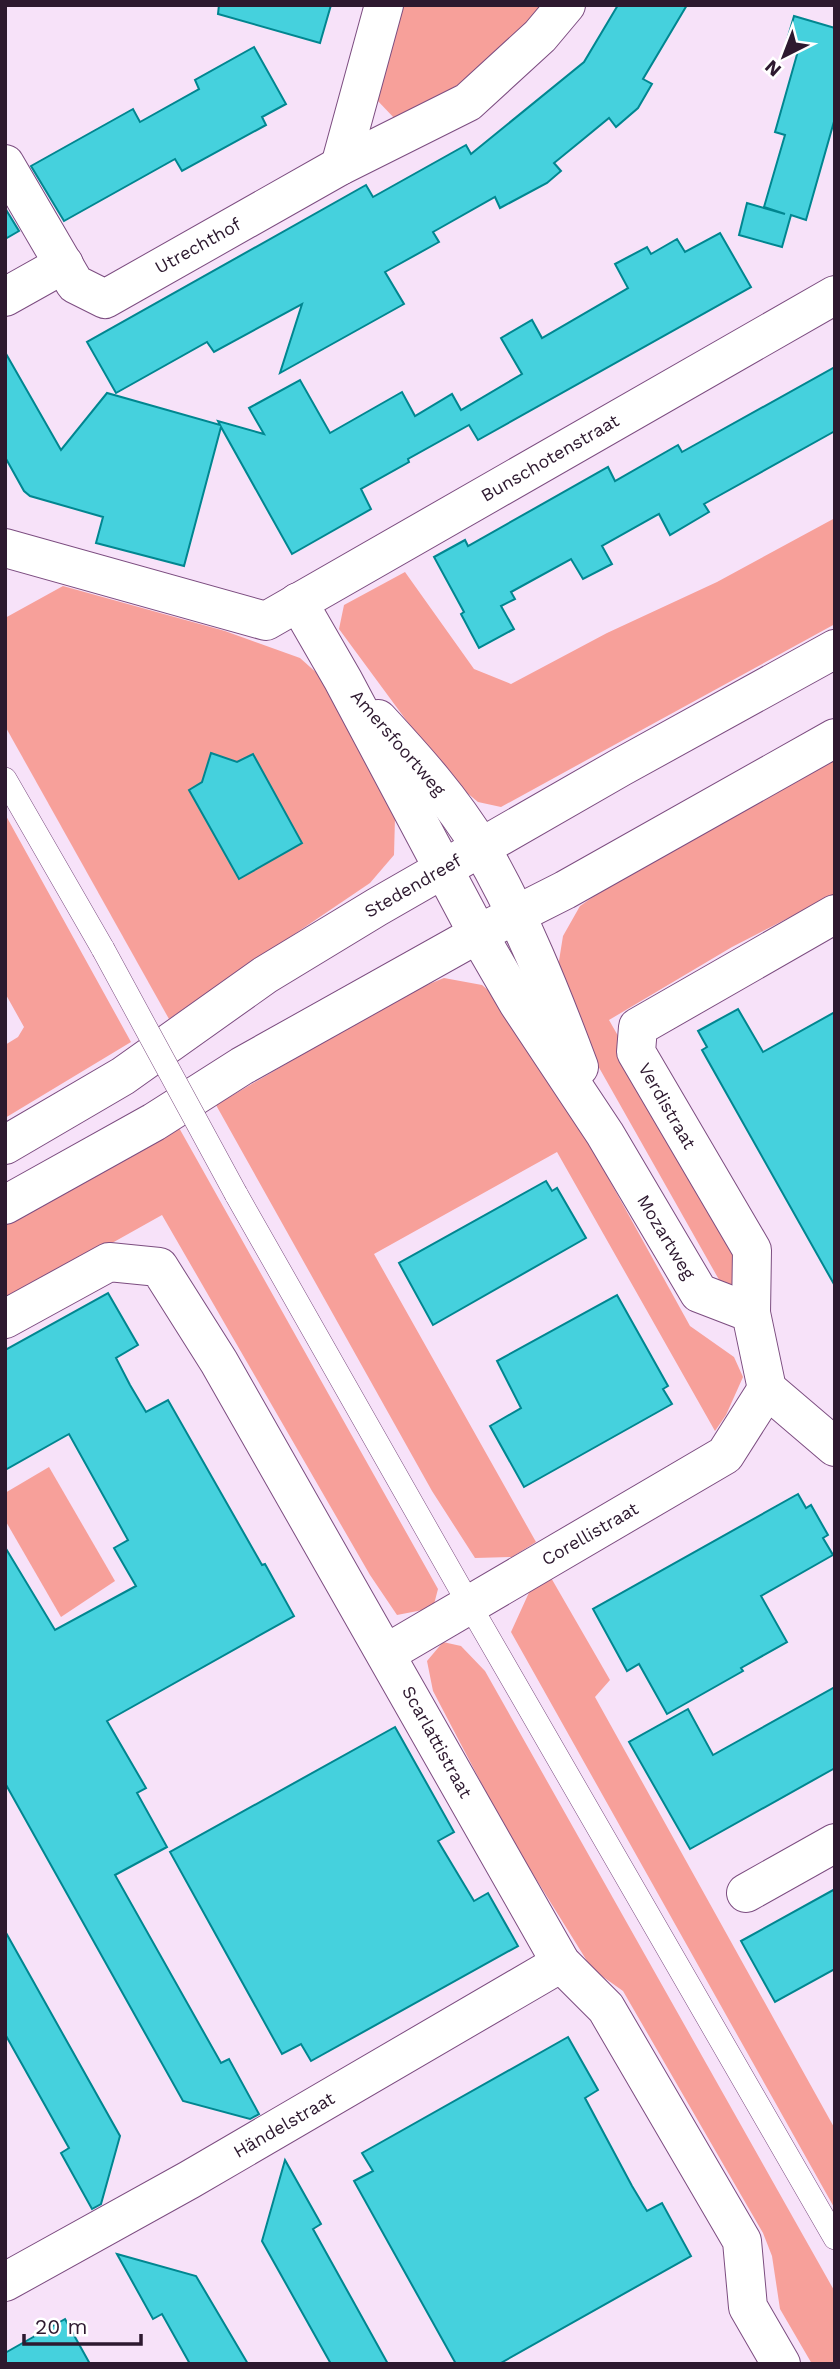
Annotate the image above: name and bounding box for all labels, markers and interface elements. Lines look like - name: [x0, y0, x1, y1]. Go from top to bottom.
- north arrow: [749, 21, 819, 91]
- text: N: [760, 55, 786, 82]
- street label: Utrechthof: [151, 213, 244, 278]
- street label: Bunschotenstraat: [477, 409, 623, 506]
- street label: Amersfoortweg: [347, 685, 450, 800]
- street label: Stedendreef: [361, 849, 465, 922]
- street label: Verdistraat: [634, 1059, 701, 1153]
- street label: Mozartweg: [633, 1191, 700, 1283]
- street label: Corellistraat: [538, 1497, 642, 1570]
- street label: Scarlattistraat: [398, 1682, 477, 1802]
- street label: Händelstraat: [229, 2087, 338, 2162]
- scale bar: [24, 2302, 142, 2346]
- text: 20 m: [35, 2314, 87, 2339]

